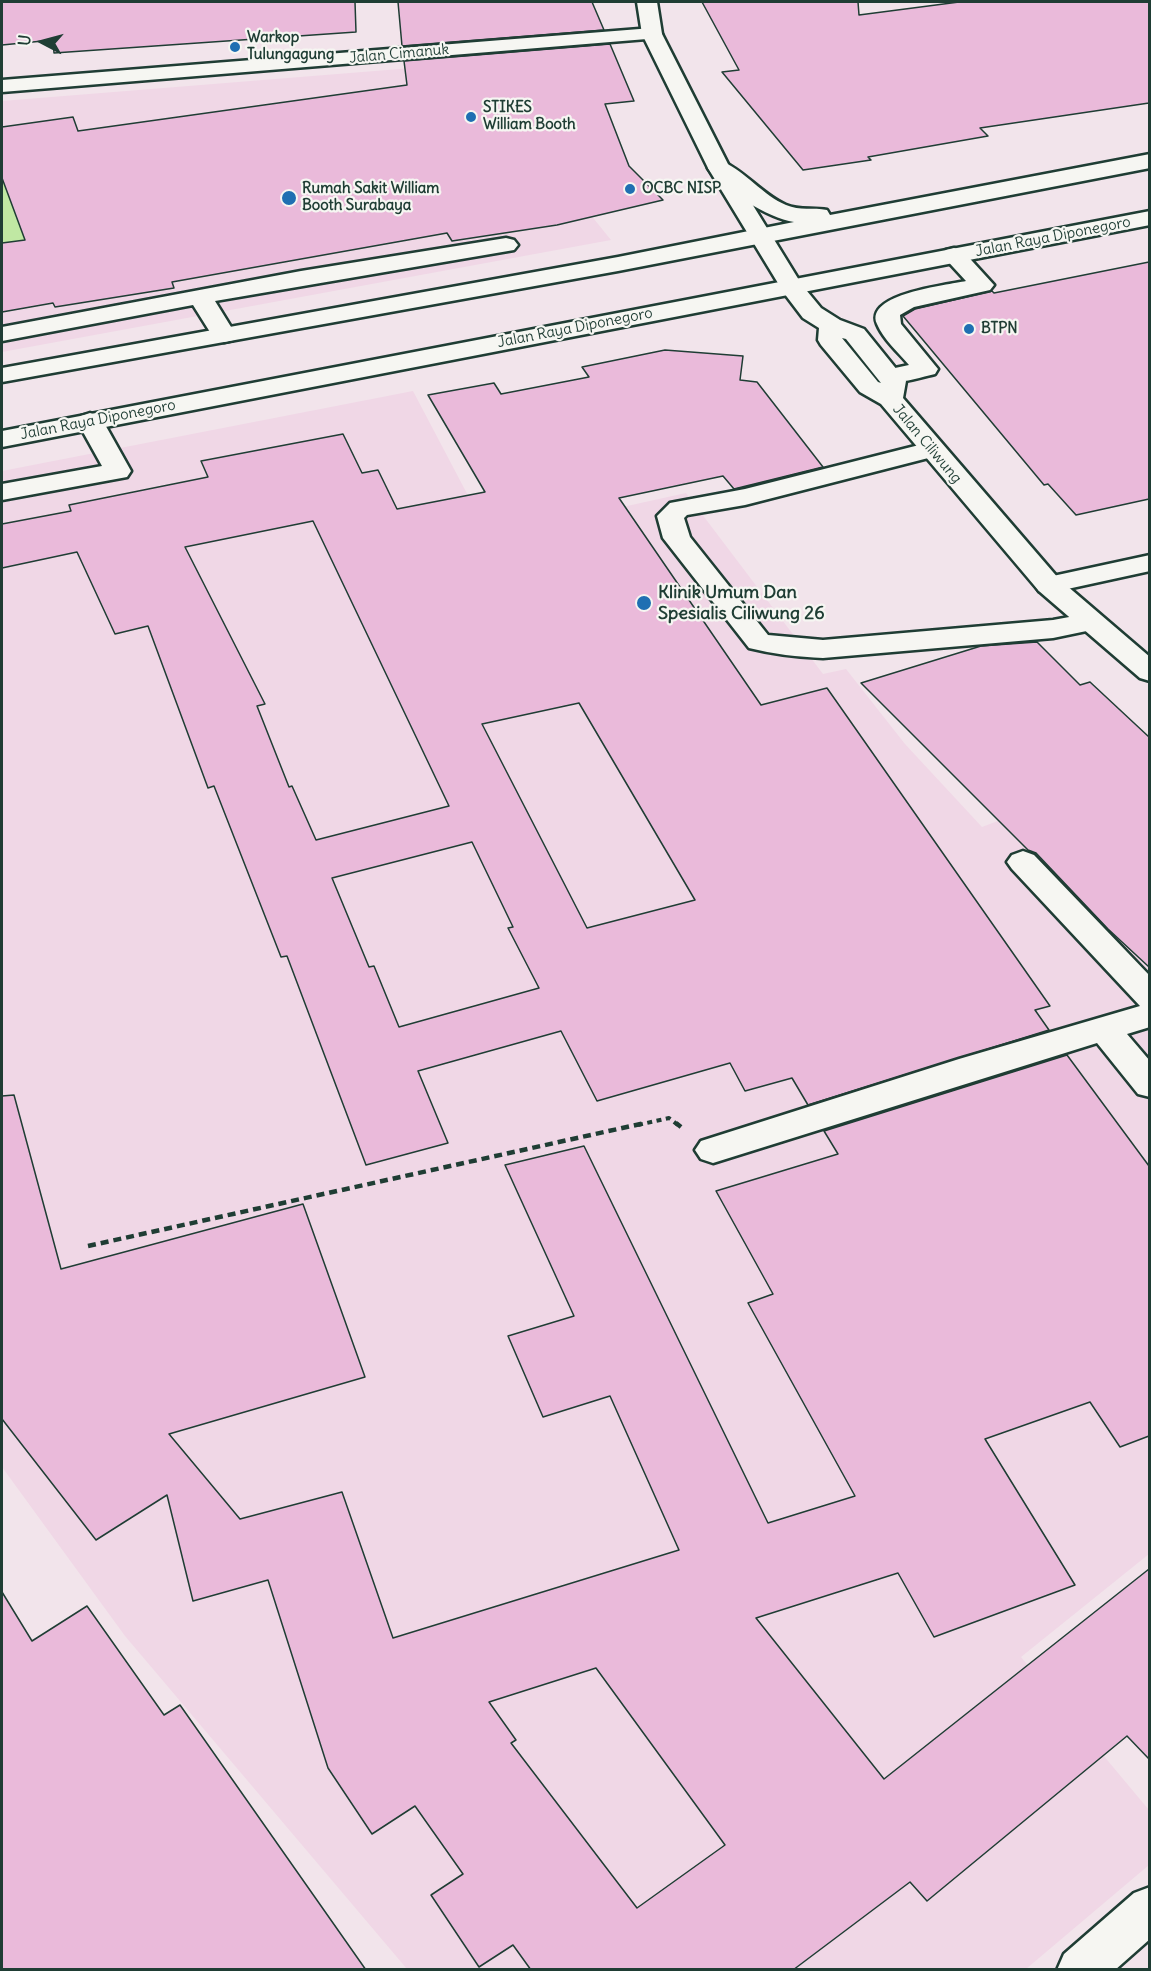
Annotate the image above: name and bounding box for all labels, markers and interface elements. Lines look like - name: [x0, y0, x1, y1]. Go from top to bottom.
- north arrow: [12, 12, 72, 72]
- place label: Warkop Tulungagung: [247, 29, 334, 64]
- text: U: [14, 34, 35, 47]
- marker: Warkop Tulungagung: [228, 40, 242, 54]
- street label: Jalan Cimanuk: [348, 41, 450, 67]
- place label: STIKES William Booth: [483, 99, 576, 134]
- marker: STIKES William Booth: [464, 110, 478, 124]
- place label: Rumah Sakit William Booth Surabaya: [302, 180, 439, 215]
- place label: OCBC NISP: [642, 180, 721, 198]
- marker: OCBC NISP: [623, 182, 637, 196]
- marker: Rumah Sakit William Booth Surabaya: [280, 189, 298, 207]
- street label: Jalan Raya Diponegoro: [974, 213, 1132, 261]
- street label: Jalan Raya Diponegoro: [496, 304, 654, 352]
- place label: BTPN: [981, 320, 1018, 338]
- marker: BTPN: [962, 322, 976, 336]
- street label: Jalan Raya Diponegoro: [19, 396, 177, 444]
- street label: Jalan Ciliwung: [889, 401, 965, 487]
- place label: Klinik Umum Dan Spesialis Ciliwung 26: [658, 582, 825, 624]
- marker: Klinik Umum Dan Spesialis Ciliwung 26: [635, 594, 653, 612]

